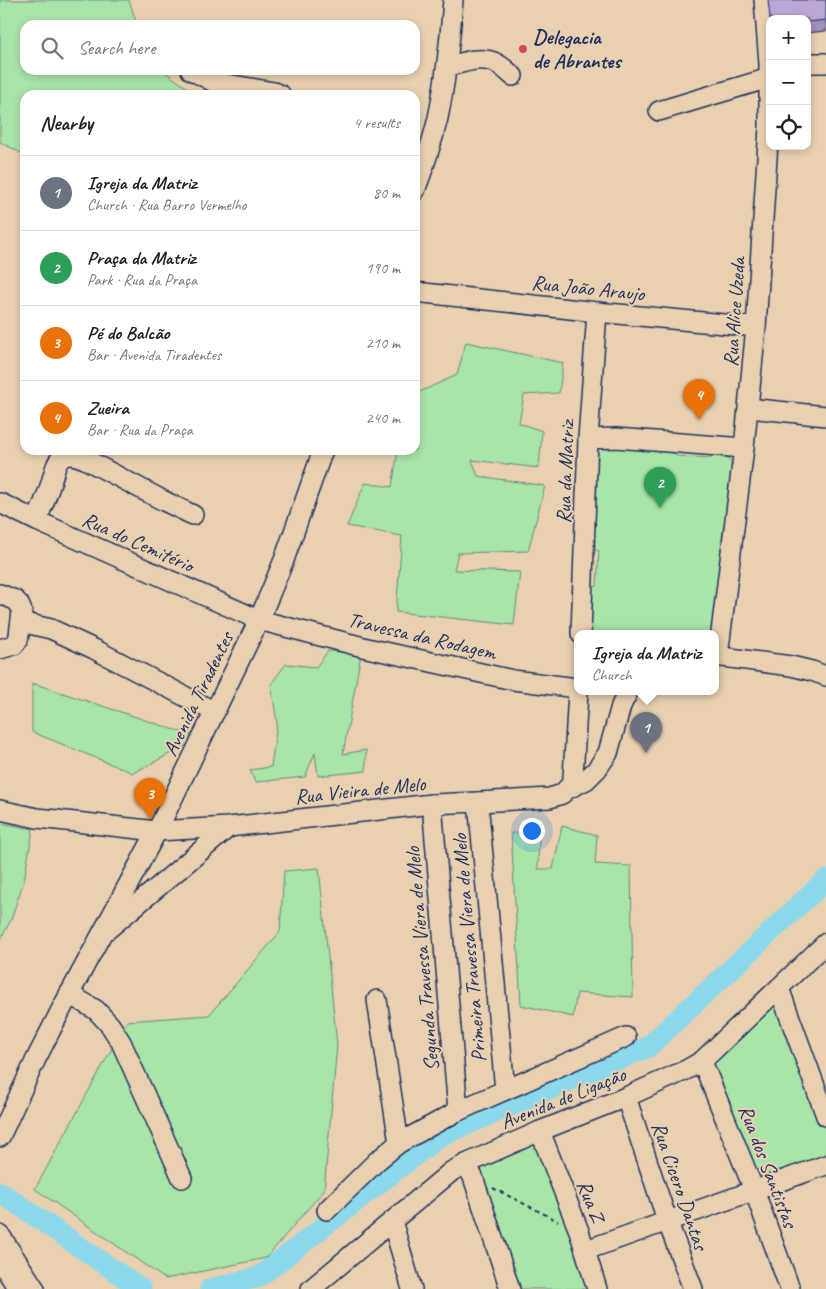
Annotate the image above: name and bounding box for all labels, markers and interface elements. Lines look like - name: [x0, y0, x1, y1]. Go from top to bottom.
- map controls: [766, 15, 811, 150]
- button: +: [766, 15, 811, 60]
- search box: [20, 20, 420, 75]
- place label: Delegacia de Abrantes: [533, 24, 623, 74]
- icon: search: [38, 34, 66, 62]
- text: Search here: [78, 36, 155, 60]
- marker: Delegacia de Abrantes: [517, 43, 529, 55]
- button: −: [766, 60, 811, 105]
- button: locate: [766, 105, 811, 150]
- text: Nearby: [40, 110, 93, 136]
- text: 4 results: [353, 113, 400, 133]
- text: Igreja da Matriz: [87, 171, 196, 195]
- text: 1: [52, 183, 60, 203]
- text: 80 m: [373, 183, 400, 203]
- text: Church · Rua Barro Vermelho: [87, 195, 246, 215]
- text: Praça da Matriz: [87, 246, 196, 270]
- street label: Rua Alice Uzeda: [717, 254, 751, 368]
- text: 2: [52, 258, 60, 278]
- text: 190 m: [366, 258, 400, 278]
- street label: Rua João Araujo: [530, 269, 647, 307]
- text: Park · Rua da Praça: [87, 270, 197, 290]
- text: Pé do Balcão: [87, 321, 169, 345]
- text: 3: [52, 333, 60, 353]
- text: 210 m: [366, 333, 400, 353]
- text: Bar · Avenida Tiradentes: [87, 345, 221, 365]
- pin: 4: [683, 379, 715, 420]
- text: Zueira: [87, 396, 129, 420]
- text: 4: [52, 408, 60, 428]
- text: 240 m: [366, 408, 400, 428]
- street label: Rua da Matriz: [550, 418, 580, 524]
- text: Bar · Rua da Praça: [87, 420, 193, 440]
- pin: 2: [644, 467, 676, 508]
- street label: Rua do Cemitério: [78, 506, 200, 579]
- street label: Travessa da Rodagem: [345, 606, 500, 666]
- street label: Avenida Tiradentes: [157, 626, 240, 760]
- popup: [574, 630, 719, 695]
- text: Igreja da Matriz: [592, 641, 701, 665]
- text: Church: [592, 665, 632, 685]
- pin: 1: [630, 712, 662, 753]
- street label: Rua Vieira de Melo: [293, 770, 428, 810]
- pin: 3: [134, 778, 166, 819]
- your location: [519, 818, 545, 844]
- street label: Primeira Travessa Viera de Melo: [446, 831, 492, 1063]
- street label: Segunda Travessa Viera de Melo: [399, 844, 445, 1072]
- street label: Avenida de Ligação: [497, 1061, 631, 1135]
- street label: Rua dos Santistas: [733, 1101, 804, 1233]
- street label: Rua Cicero Dantas: [646, 1119, 715, 1255]
- street label: Rua Z: [571, 1176, 612, 1229]

